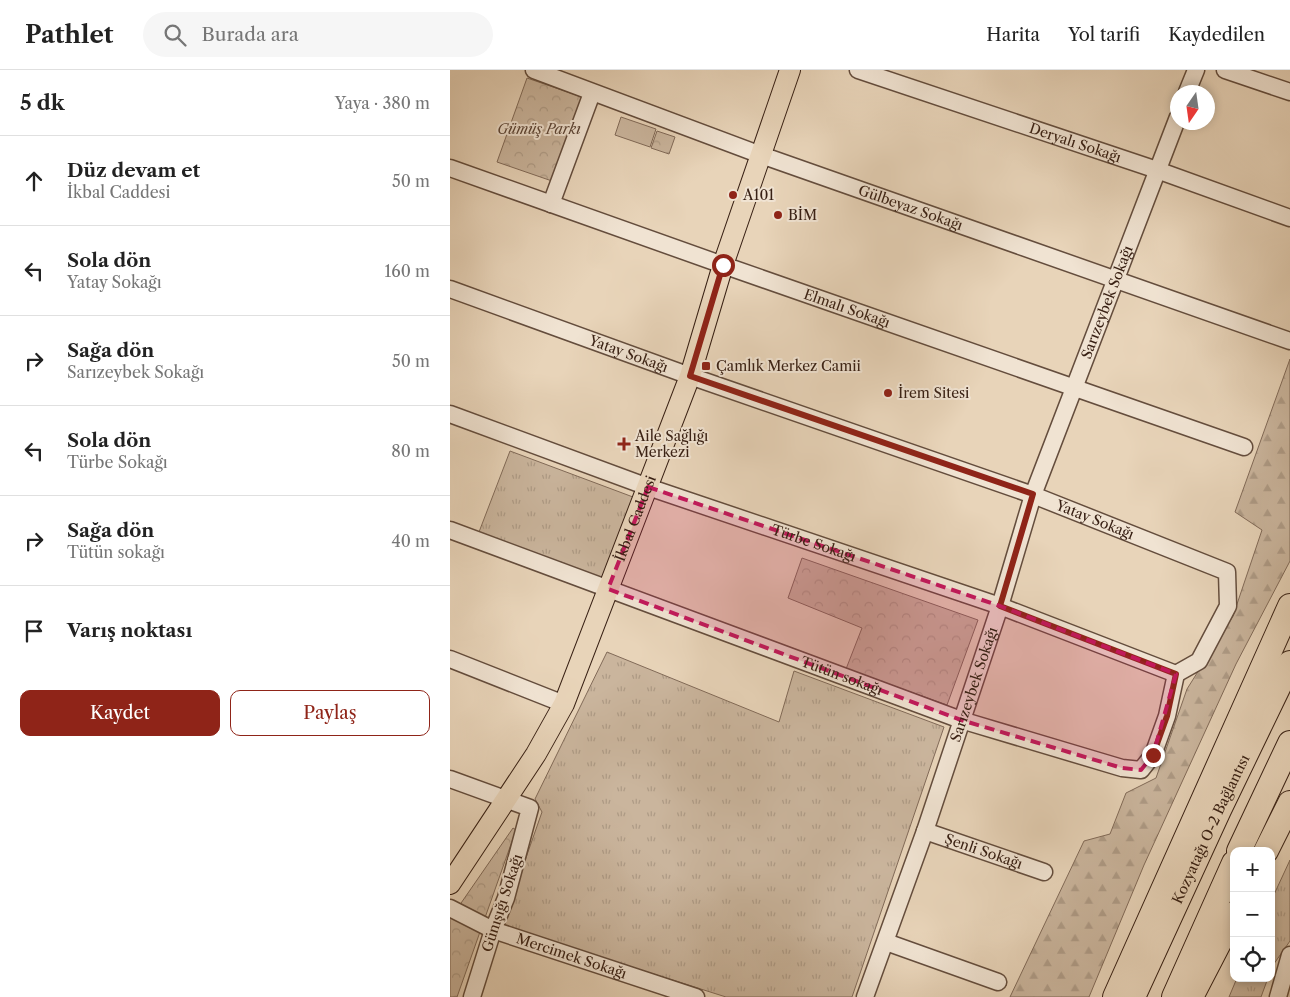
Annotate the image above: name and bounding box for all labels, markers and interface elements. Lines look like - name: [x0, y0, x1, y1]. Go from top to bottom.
- search box: [143, 12, 493, 57]
- text: Pathlet: [25, 20, 113, 49]
- icon: search: [161, 21, 189, 49]
- text: Burada ara: [201, 23, 299, 46]
- text: Harita: [986, 24, 1040, 46]
- text: Yol tarifi: [1068, 24, 1140, 46]
- text: Kaydedilen: [1168, 24, 1265, 46]
- north arrow: [1170, 85, 1215, 130]
- text: 5 dk: [20, 90, 65, 115]
- text: Yaya · 380 m: [335, 93, 430, 113]
- street label: Deryalı Sokağı: [1027, 119, 1123, 166]
- park label: Gümüş Parkı: [497, 120, 581, 138]
- text: Düz devam et: [67, 159, 200, 182]
- icon: ahead: [20, 167, 48, 195]
- text: 50 m: [392, 171, 430, 191]
- street label: Gülbeyaz Sokağı: [856, 181, 965, 234]
- text: İkbal Caddesi: [67, 182, 170, 202]
- place label: A101: [742, 186, 774, 204]
- marker: A101: [727, 189, 739, 201]
- place label: BİM: [788, 206, 817, 224]
- marker: BİM: [772, 209, 784, 221]
- street label: Sarızeybek Sokağı: [1077, 243, 1137, 361]
- text: Sola dön: [67, 249, 151, 272]
- route start: [712, 254, 735, 277]
- icon: left: [20, 257, 48, 285]
- text: 160 m: [385, 261, 430, 281]
- text: Yatay Sokağı: [67, 272, 162, 292]
- street label: Elmalı Sokağı: [801, 285, 892, 332]
- street label: Yatay Sokağı: [586, 331, 671, 376]
- text: Sağa dön: [67, 339, 154, 362]
- icon: right: [20, 347, 48, 375]
- text: 50 m: [392, 351, 430, 371]
- place label: Çamlık Merkez Camii: [716, 357, 861, 375]
- marker: Çamlık Merkez Camii: [700, 360, 712, 372]
- text: Sarızeybek Sokağı: [67, 362, 204, 382]
- place label: İrem Sitesi: [898, 384, 969, 402]
- marker: İrem Sitesi: [882, 387, 894, 399]
- place label: Aile Sağlığı Merkezi: [634, 427, 708, 461]
- text: Sola dön: [67, 429, 151, 452]
- icon: left: [20, 437, 48, 465]
- marker: Aile Sağlığı Merkezi: [617, 437, 631, 451]
- text: 80 m: [391, 441, 430, 461]
- text: Türbe Sokağı: [67, 452, 168, 472]
- street label: İkbal Caddesi: [611, 473, 660, 564]
- street label: Yatay Sokağı: [1052, 496, 1137, 543]
- text: Sağa dön: [67, 519, 154, 542]
- street label: Türbe Sokağı: [769, 520, 858, 566]
- icon: right: [20, 527, 48, 555]
- text: 40 m: [391, 531, 430, 551]
- text: Tütün sokağı: [67, 542, 165, 562]
- icon: arrive: [20, 617, 48, 645]
- text: Varış noktası: [67, 619, 192, 642]
- street label: Sarızeybek Sokağı: [946, 625, 1001, 744]
- street label: Tütün sokağı: [798, 652, 885, 699]
- button: Kaydet: [20, 690, 220, 736]
- button: Paylaş: [230, 690, 430, 736]
- route end: [1142, 744, 1165, 767]
- street label: Kozyatağı O-2 Bağlantısı: [1168, 752, 1253, 907]
- street label: Şenli Sokağı: [942, 830, 1025, 873]
- map controls: [1230, 847, 1275, 982]
- button: +: [1230, 847, 1275, 892]
- street label: Günışığı Sokağı: [478, 852, 526, 954]
- button: −: [1230, 892, 1275, 937]
- street label: Mercimek Sokağı: [514, 929, 629, 983]
- button: locate: [1230, 937, 1275, 982]

